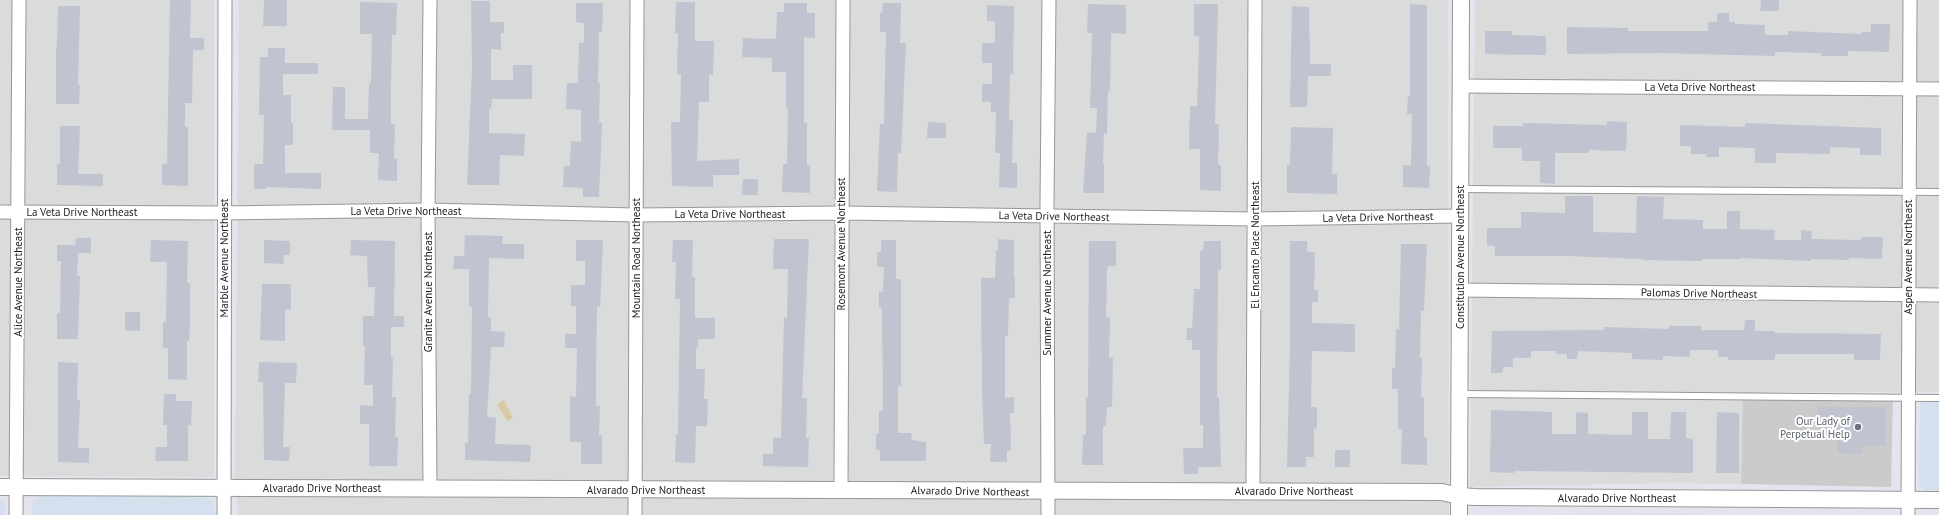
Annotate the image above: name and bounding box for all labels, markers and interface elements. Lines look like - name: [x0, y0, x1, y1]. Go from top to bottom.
- street label: La Veta Drive Northeast: [1645, 80, 1756, 94]
- street label: Rosemont Avenue Northeast: [834, 177, 848, 311]
- street label: El Encanto Place Northeast: [1248, 181, 1262, 309]
- street label: Constitution Avenue Northeast: [1453, 185, 1467, 329]
- street label: Marble Avenue Northeast: [217, 198, 231, 318]
- street label: Mountain Road Northeast: [629, 198, 643, 318]
- street label: Aspen Avenue Northeast: [1901, 199, 1915, 315]
- street label: La Veta Drive Northeast: [351, 204, 462, 218]
- street label: La Veta Drive Northeast: [27, 205, 138, 219]
- street label: La Veta Drive Northeast: [675, 207, 786, 221]
- street label: La Veta Drive Northeast: [998, 208, 1110, 224]
- street label: La Veta Drive Northeast: [1322, 209, 1434, 225]
- street label: Alice Avenue Northeast: [11, 227, 25, 337]
- street label: Summer Avenue Northeast: [1040, 230, 1054, 356]
- street label: Granite Avenue Northeast: [421, 231, 435, 352]
- street label: Palomas Drive Northeast: [1641, 285, 1758, 301]
- place label: Our Lady of Perpetual Help: [1780, 414, 1850, 441]
- marker: Our Lady of Perpetual Help: [1853, 422, 1863, 432]
- street label: Alvarado Drive Northeast: [263, 481, 381, 495]
- street label: Alvarado Drive Northeast: [587, 483, 705, 497]
- street label: Alvarado Drive Northeast: [911, 483, 1030, 499]
- street label: Alvarado Drive Northeast: [1235, 484, 1353, 498]
- street label: Alvarado Drive Northeast: [1558, 491, 1676, 505]

